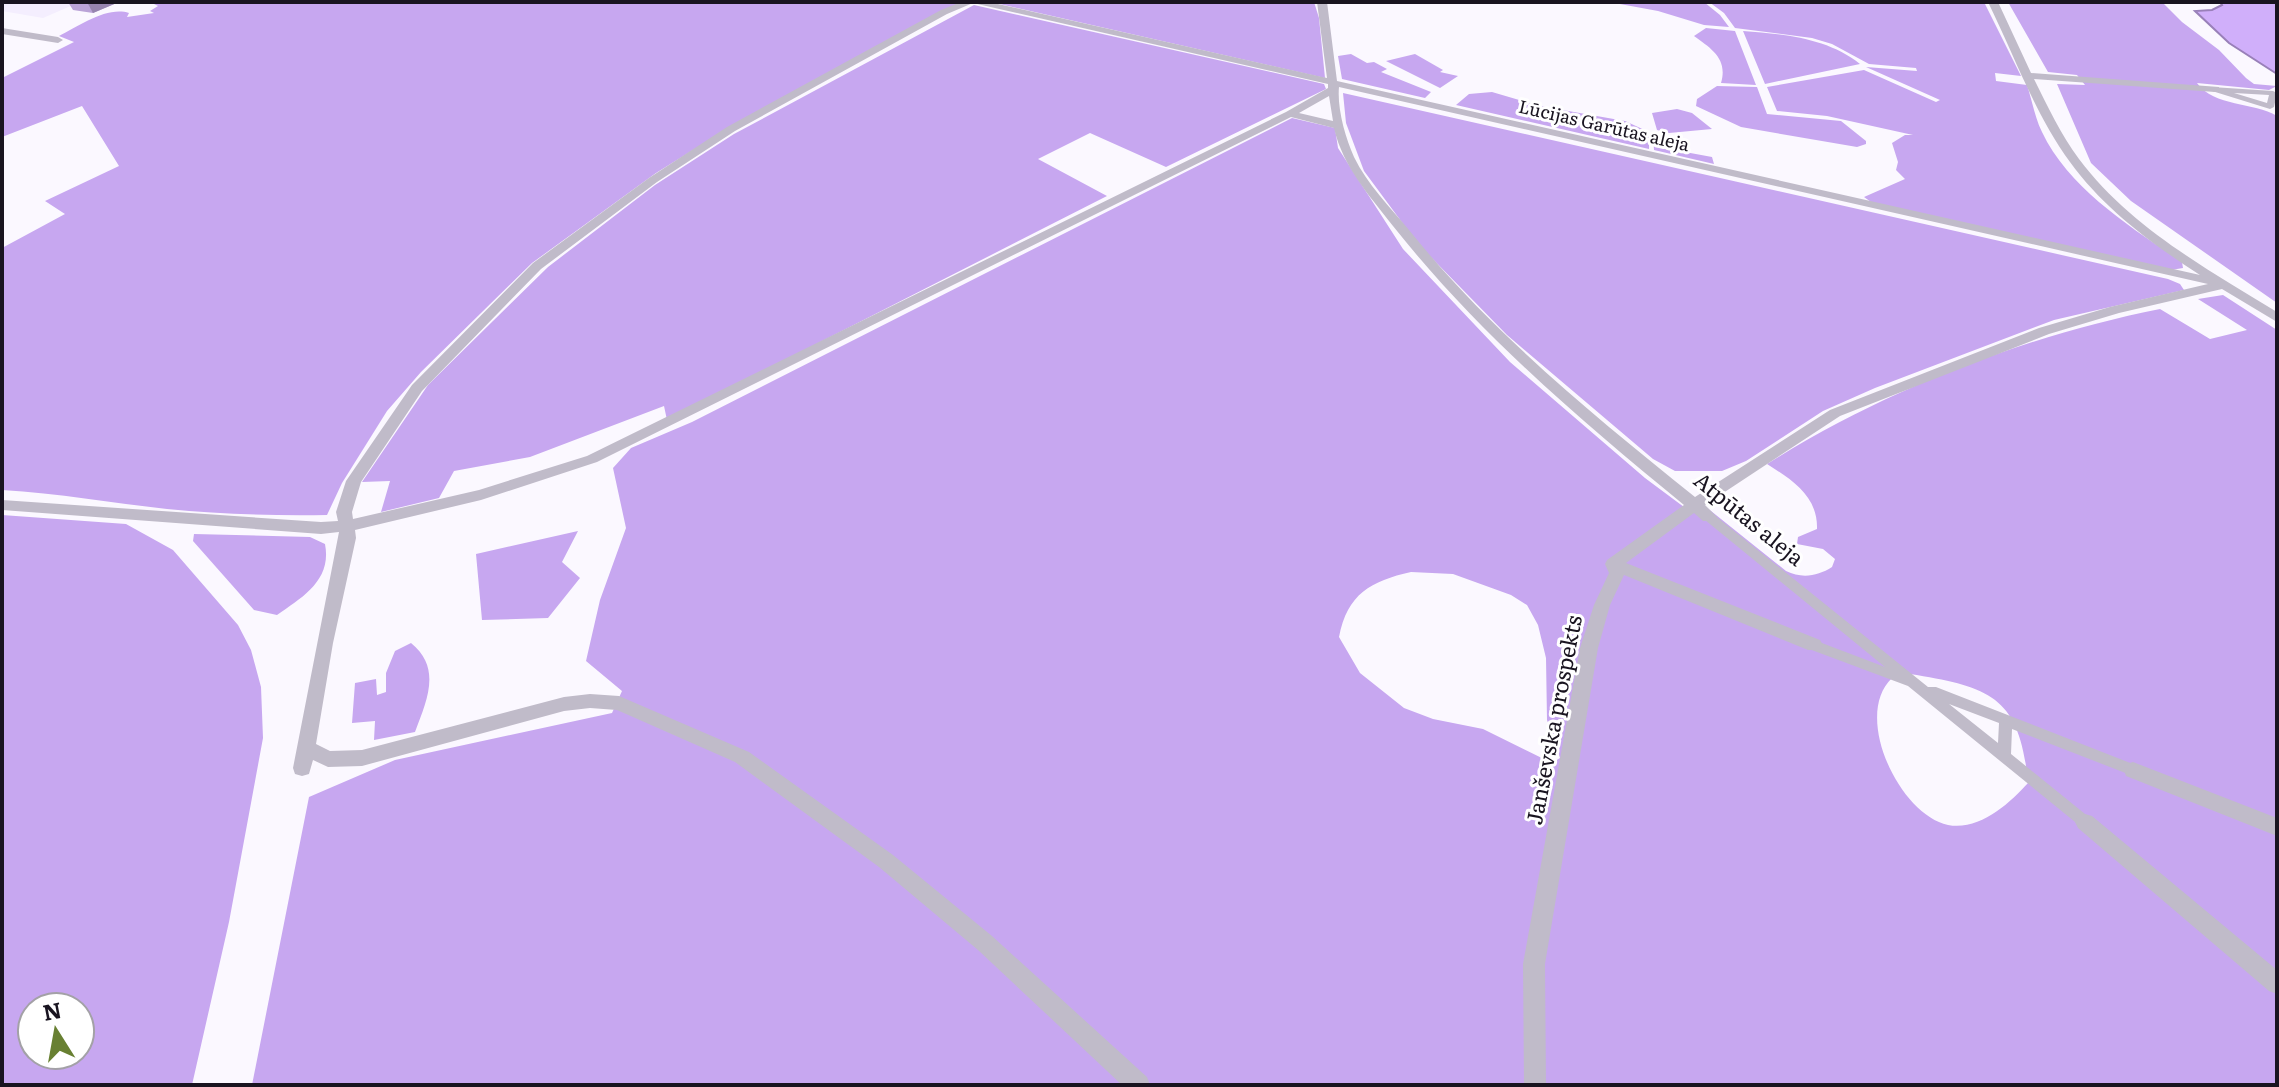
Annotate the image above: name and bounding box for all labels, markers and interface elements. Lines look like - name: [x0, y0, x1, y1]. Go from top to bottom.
- street label: Lūcijas Garūtas aleja: [1516, 92, 1693, 157]
- street label: Atpūtas aleja: [1688, 463, 1812, 573]
- street label: Janševska prospekts: [1516, 612, 1589, 827]
- north arrow: [16, 991, 96, 1071]
- text: N: [40, 992, 64, 1028]

